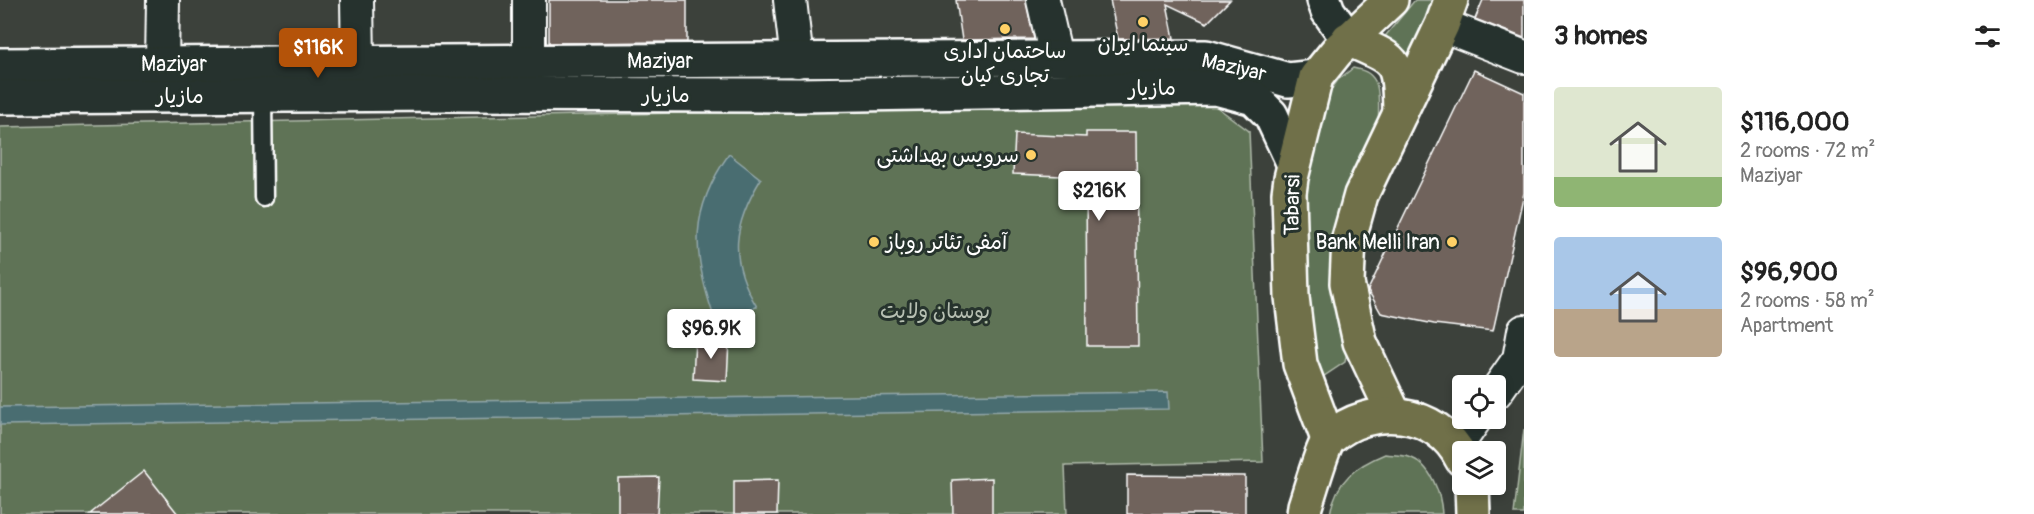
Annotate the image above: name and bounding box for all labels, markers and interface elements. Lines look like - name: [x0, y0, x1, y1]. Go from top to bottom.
- marker: سینما ایران: [1136, 15, 1150, 29]
- text: 3 homes: [1554, 20, 1647, 52]
- icon: filters: [1971, 20, 2004, 53]
- marker: ساحتمان اداری تجاری کیان: [998, 22, 1012, 36]
- pin: $116K: [276, 28, 360, 79]
- place label: سینما ایران: [1098, 31, 1188, 58]
- text: $116K: [293, 35, 343, 60]
- place label: ساحتمان اداری تجاری کیان: [943, 38, 1067, 89]
- street label: Maziyar: [1199, 47, 1269, 88]
- street label: Maziyar: [627, 48, 693, 75]
- street label: Maziyar: [141, 51, 207, 78]
- street label: مازیار: [1126, 75, 1176, 102]
- street label: مازیار: [640, 82, 690, 109]
- street label: مازیار: [154, 83, 204, 110]
- text: $116,000: [1740, 106, 1849, 138]
- icon: home: [1602, 111, 1674, 183]
- text: 2 rooms · 72 m²: [1740, 138, 1875, 163]
- place label: سرویس بهداشتی: [877, 142, 1019, 169]
- marker: سرویس بهداشتی: [1024, 148, 1038, 162]
- text: Maziyar: [1740, 163, 1803, 188]
- pin: $216K: [1057, 171, 1141, 222]
- street label: Tabarsi: [1278, 174, 1307, 236]
- text: $216K: [1072, 178, 1126, 203]
- place label: آمفی تئاتر روباز: [884, 229, 1008, 256]
- place label: Bank Melli Iran: [1316, 229, 1440, 256]
- marker: آمفی تئاتر روباز: [867, 235, 881, 249]
- marker: Bank Melli Iran: [1445, 235, 1459, 249]
- text: $96,900: [1740, 256, 1838, 288]
- icon: home: [1602, 261, 1674, 333]
- text: 2 rooms · 58 m²: [1740, 288, 1875, 313]
- park label: بوستان ولایت: [880, 298, 990, 325]
- pin: $96.9K: [662, 309, 760, 360]
- text: Apartment: [1740, 313, 1833, 338]
- text: $96.9K: [681, 316, 741, 341]
- map controls: [1452, 375, 1506, 495]
- button: locate: [1452, 375, 1506, 429]
- button: layers: [1452, 441, 1506, 495]

